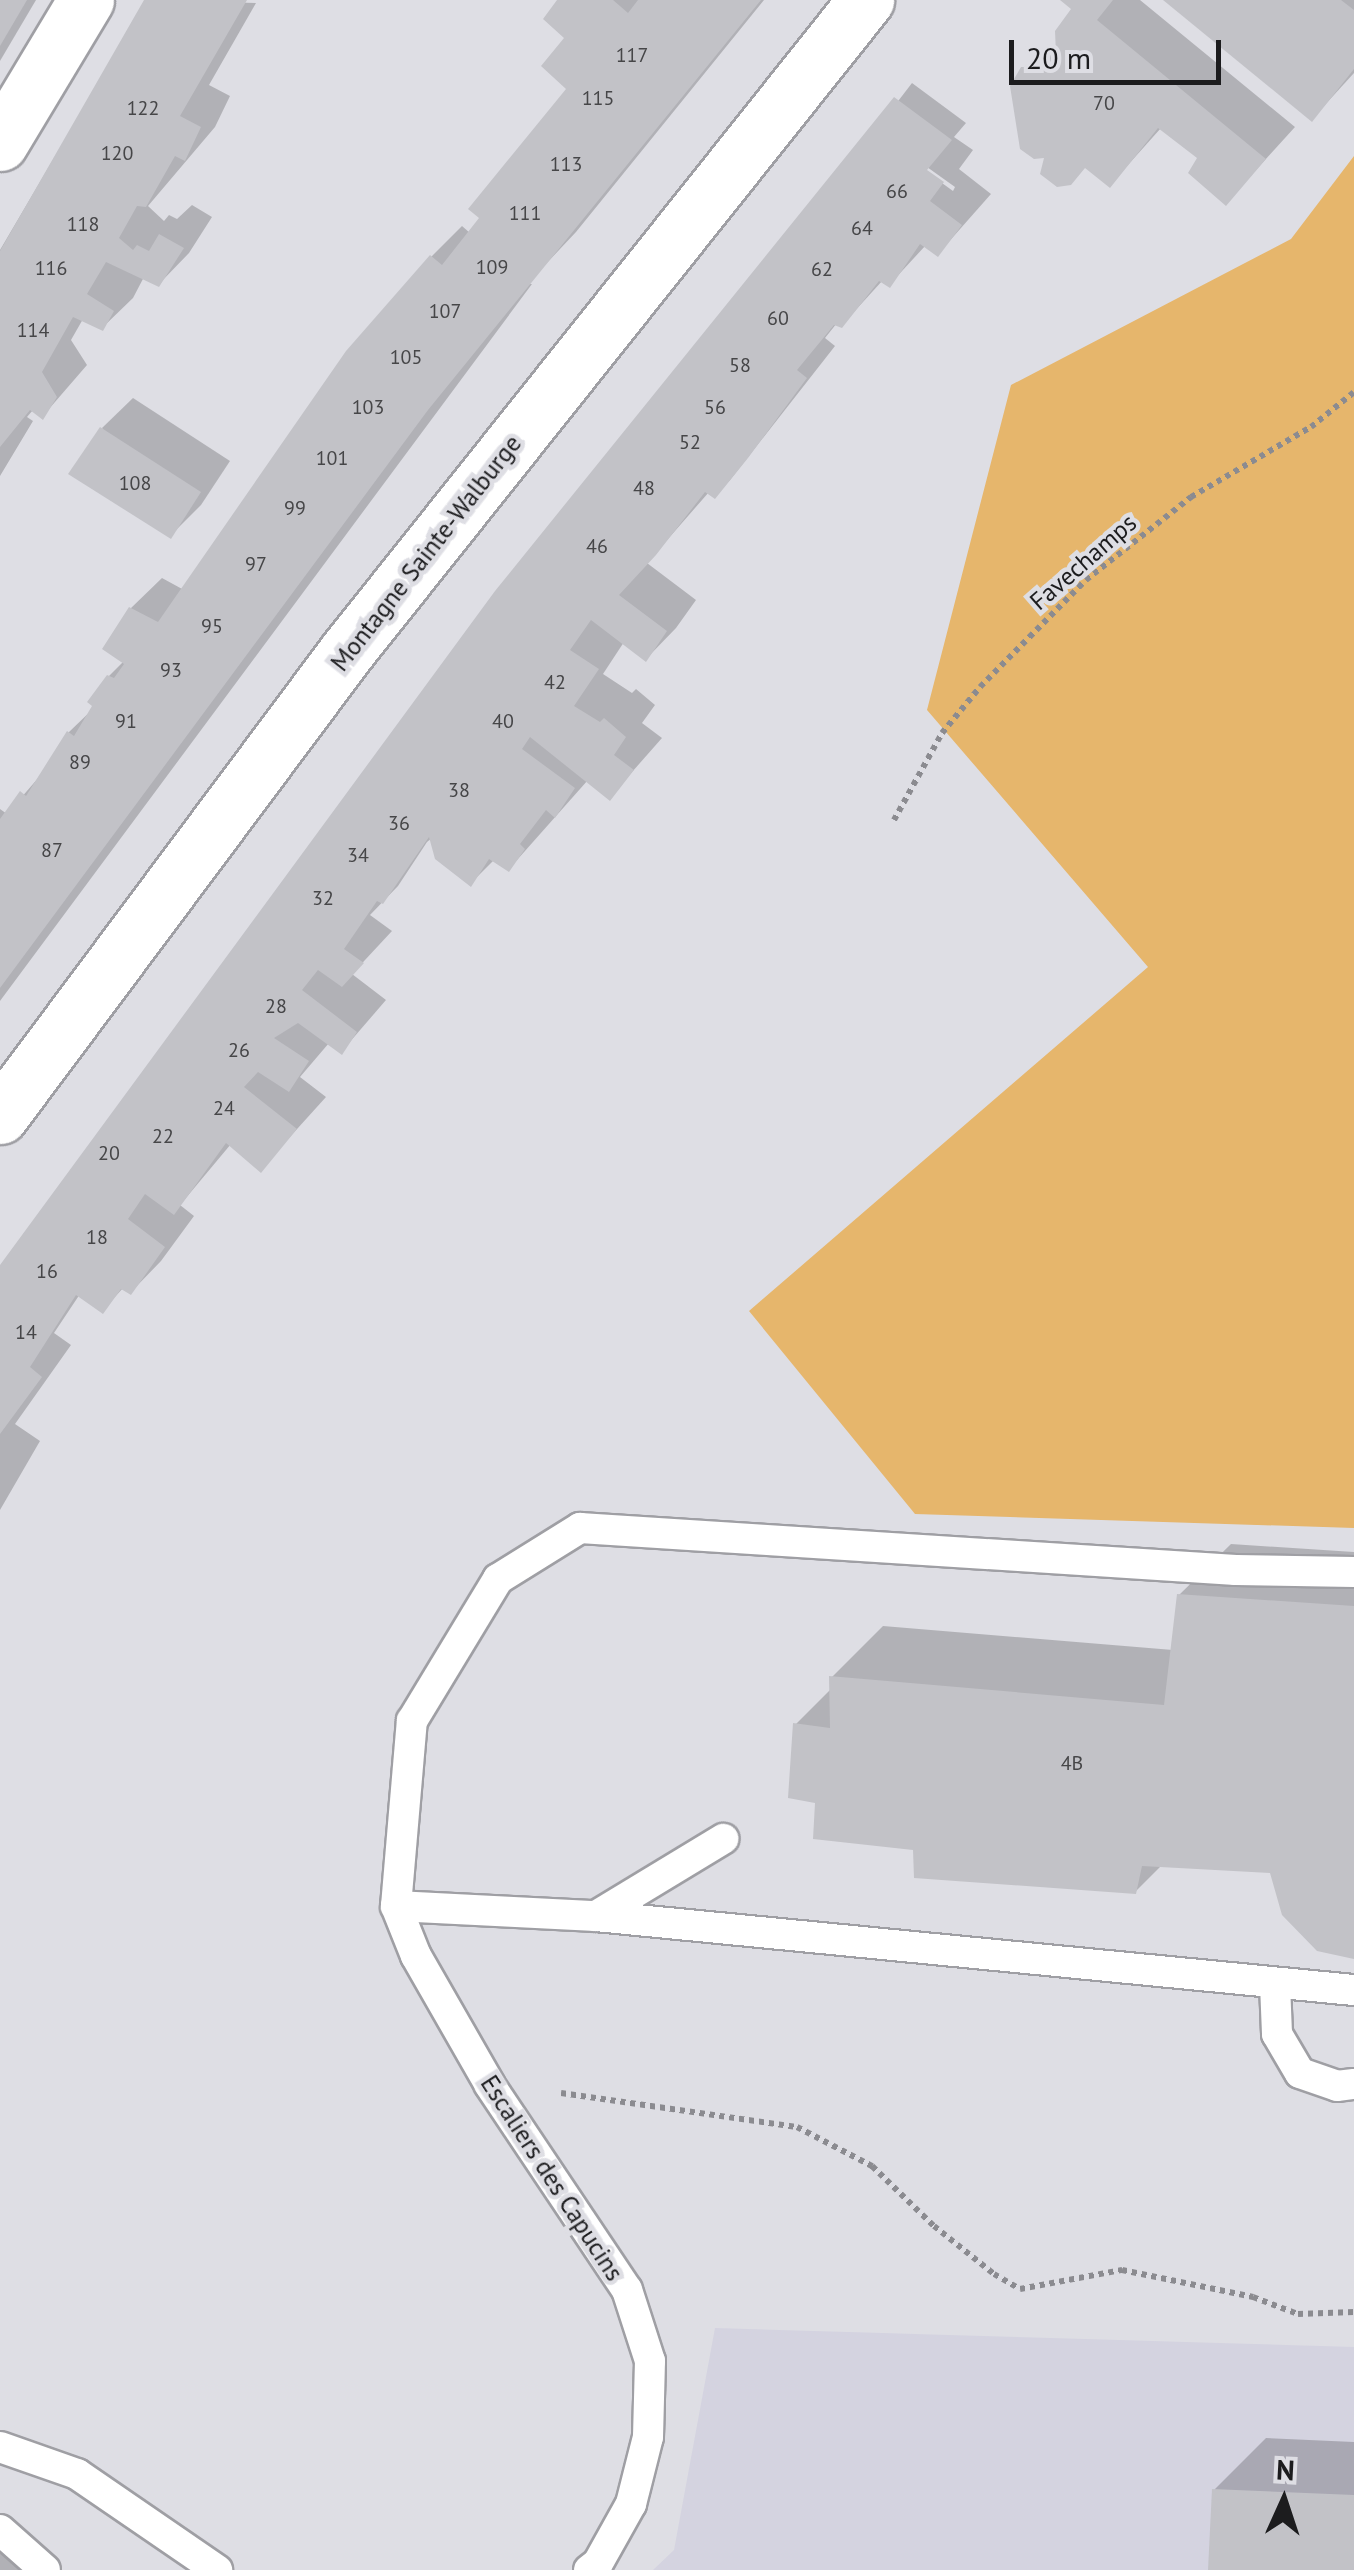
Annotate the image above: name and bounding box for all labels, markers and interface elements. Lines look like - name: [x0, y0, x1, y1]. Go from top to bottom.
- scale bar: [1014, 20, 1226, 82]
- text: 20 m: [1026, 38, 1091, 77]
- house number: 117: [616, 43, 648, 67]
- house number: 115: [582, 86, 614, 110]
- house number: 70: [1093, 91, 1115, 115]
- house number: 122: [127, 96, 159, 120]
- house number: 120: [101, 141, 133, 165]
- house number: 113: [550, 152, 582, 176]
- house number: 66: [886, 179, 908, 203]
- house number: 111: [509, 201, 541, 225]
- house number: 118: [67, 212, 99, 236]
- house number: 64: [851, 216, 873, 240]
- house number: 109: [476, 255, 508, 279]
- house number: 116: [35, 256, 67, 280]
- house number: 62: [811, 257, 833, 281]
- house number: 107: [429, 299, 461, 323]
- house number: 60: [767, 306, 789, 330]
- house number: 114: [17, 318, 49, 342]
- house number: 105: [390, 345, 422, 369]
- house number: 58: [729, 353, 751, 377]
- house number: 103: [352, 395, 384, 419]
- house number: 56: [704, 395, 726, 419]
- street label: Montagne Sainte-Walburge: [325, 429, 527, 677]
- house number: 52: [679, 430, 701, 454]
- house number: 101: [316, 446, 348, 470]
- house number: 108: [119, 471, 151, 495]
- house number: 48: [633, 476, 655, 500]
- house number: 99: [284, 496, 306, 520]
- street label: Favechamps: [1024, 508, 1142, 616]
- house number: 46: [586, 534, 608, 558]
- house number: 97: [245, 552, 267, 576]
- house number: 95: [201, 614, 223, 638]
- house number: 93: [160, 658, 182, 682]
- house number: 42: [544, 670, 566, 694]
- house number: 91: [115, 709, 137, 733]
- house number: 40: [492, 709, 514, 733]
- house number: 89: [69, 750, 91, 774]
- house number: 38: [448, 778, 470, 802]
- house number: 36: [388, 811, 410, 835]
- house number: 87: [41, 838, 63, 862]
- house number: 34: [347, 843, 369, 867]
- house number: 32: [312, 886, 334, 910]
- house number: 28: [265, 994, 287, 1018]
- house number: 26: [228, 1038, 250, 1062]
- house number: 24: [213, 1096, 235, 1120]
- house number: 22: [152, 1124, 174, 1148]
- house number: 20: [98, 1141, 120, 1165]
- house number: 18: [86, 1225, 108, 1249]
- house number: 16: [36, 1259, 58, 1283]
- house number: 14: [15, 1320, 37, 1344]
- house number: 4B: [1061, 1751, 1083, 1775]
- street label: Escaliers des Capucins: [474, 2070, 630, 2286]
- north arrow: [1234, 2450, 1334, 2550]
- text: N: [1275, 2451, 1296, 2488]

